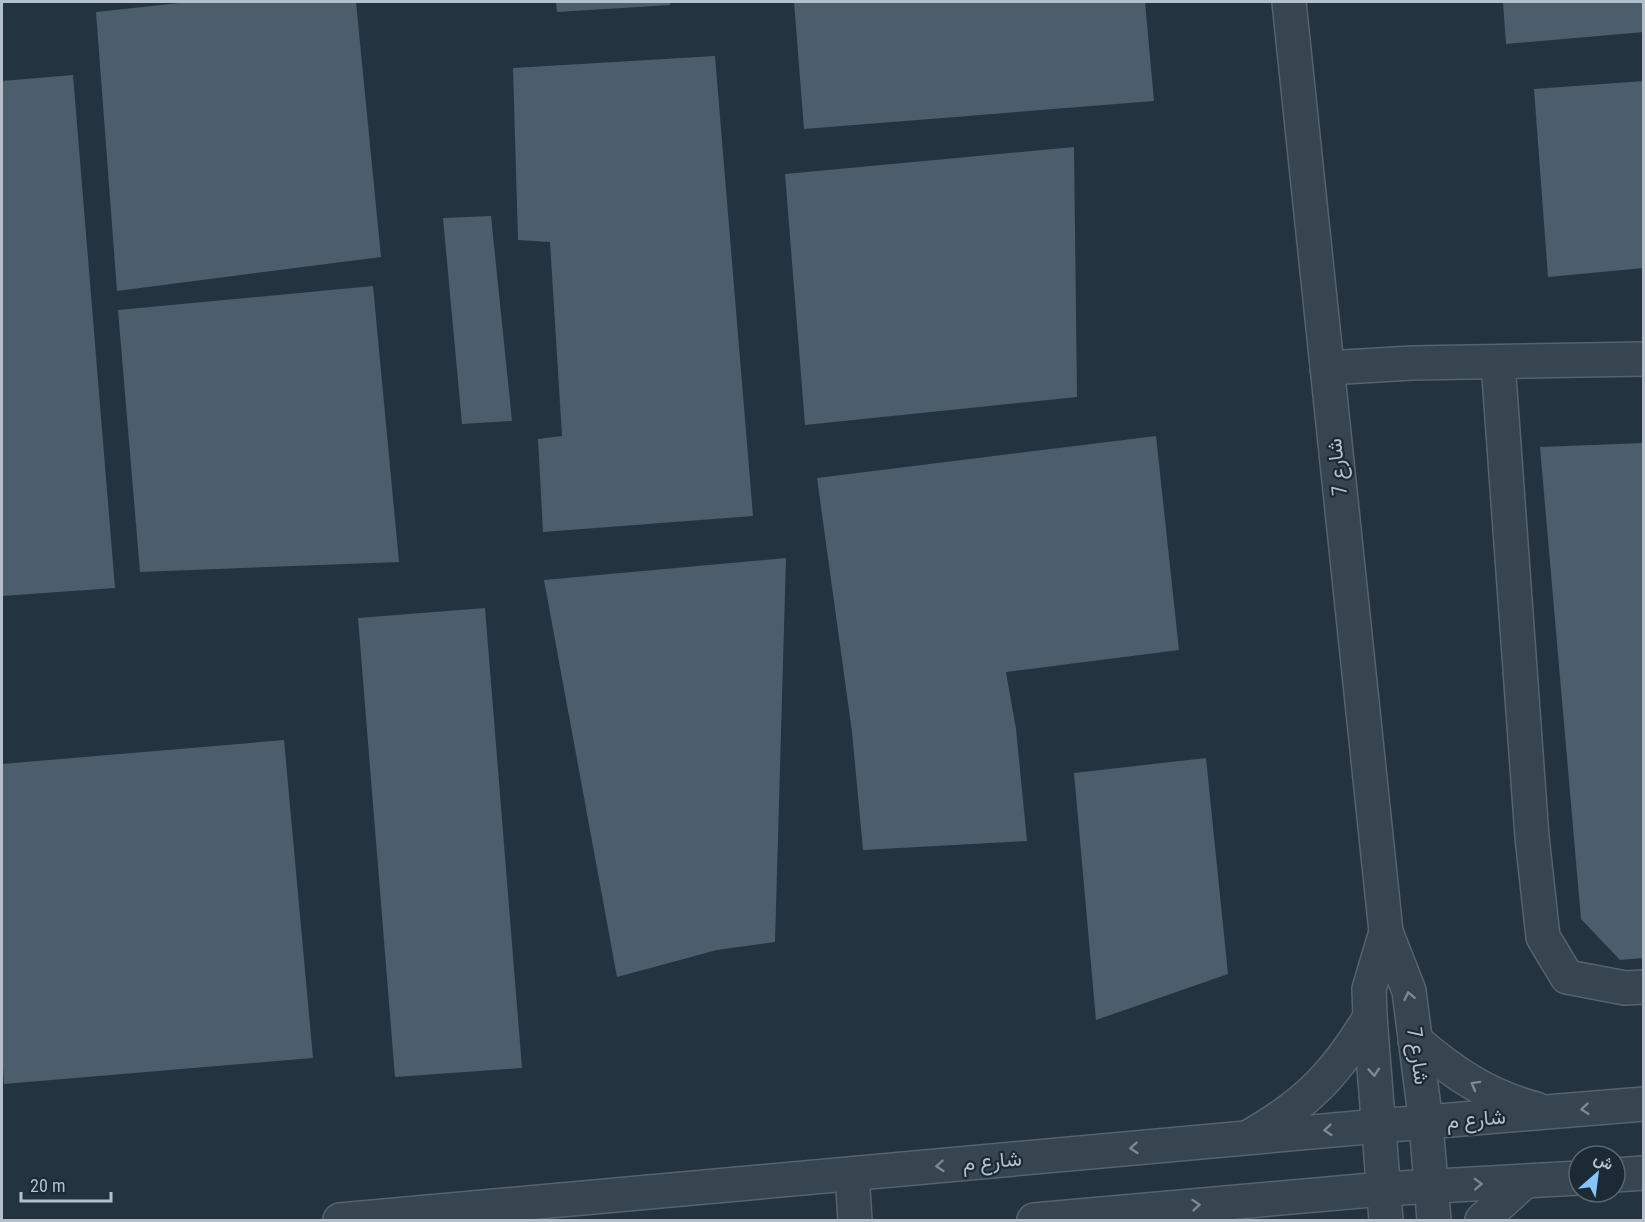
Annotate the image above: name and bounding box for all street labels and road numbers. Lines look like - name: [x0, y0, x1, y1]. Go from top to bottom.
- street label: شارع 7: [1322, 437, 1354, 497]
- street label: شارع 7: [1400, 1026, 1434, 1086]
- street label: شارع م: [1445, 1104, 1507, 1136]
- street label: شارع م: [961, 1146, 1023, 1178]

